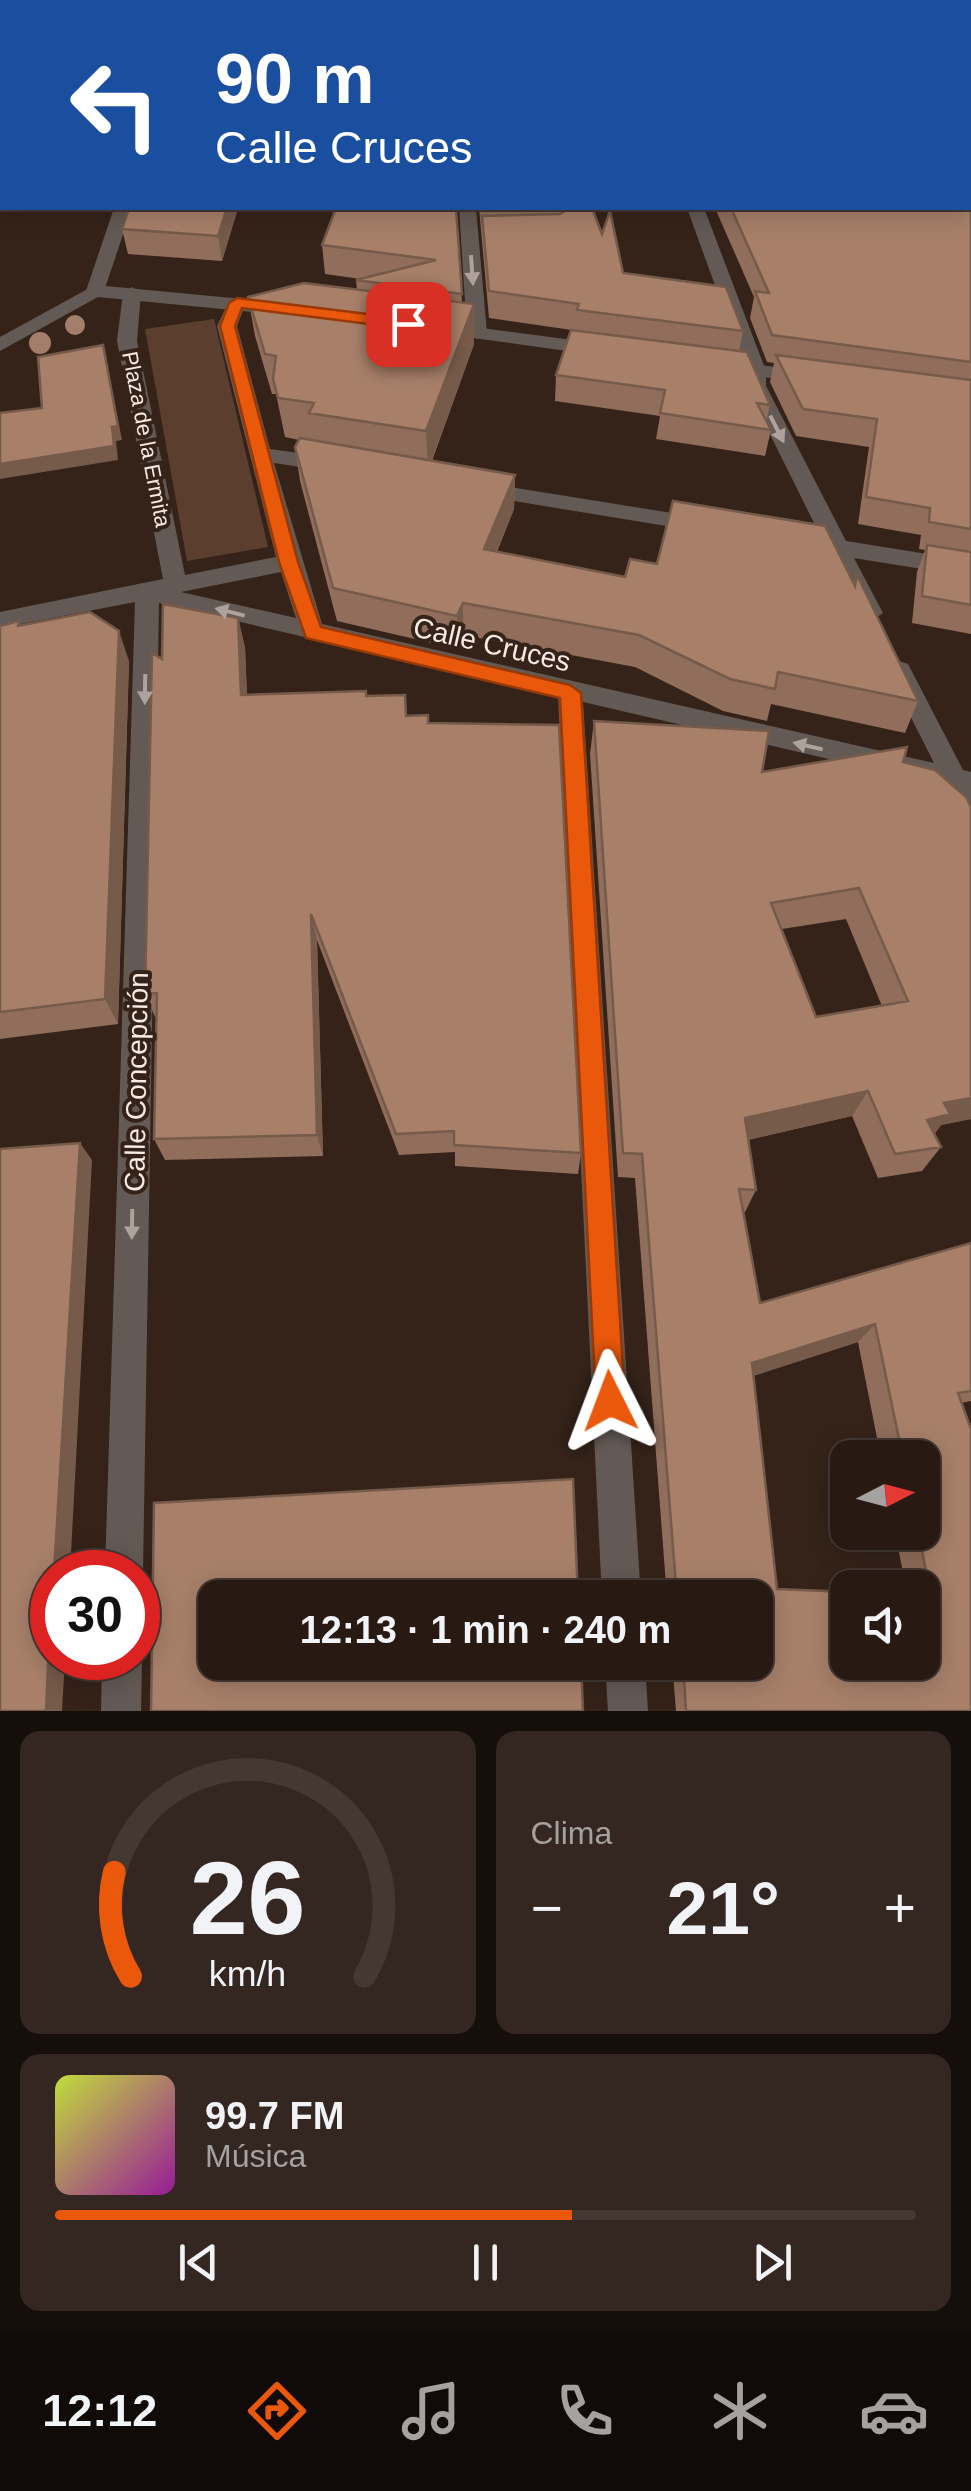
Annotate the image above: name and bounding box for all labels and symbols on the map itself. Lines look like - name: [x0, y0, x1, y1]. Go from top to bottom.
- one-way arrow: [465, 255, 481, 287]
- pin: [366, 282, 451, 367]
- street label: Plaza de la Ermita: [117, 349, 176, 530]
- one-way arrow: [769, 414, 786, 443]
- one-way arrow: [214, 604, 245, 619]
- street label: Calle Cruces: [410, 611, 573, 678]
- one-way arrow: [137, 674, 153, 706]
- one-way arrow: [792, 738, 823, 753]
- street label: Calle Concepción: [119, 972, 154, 1192]
- one-way arrow: [124, 1209, 140, 1241]
- position arrow: [558, 1349, 662, 1453]
- north arrow: [830, 1440, 940, 1550]
- speed limit sign: 30: [30, 1550, 160, 1680]

